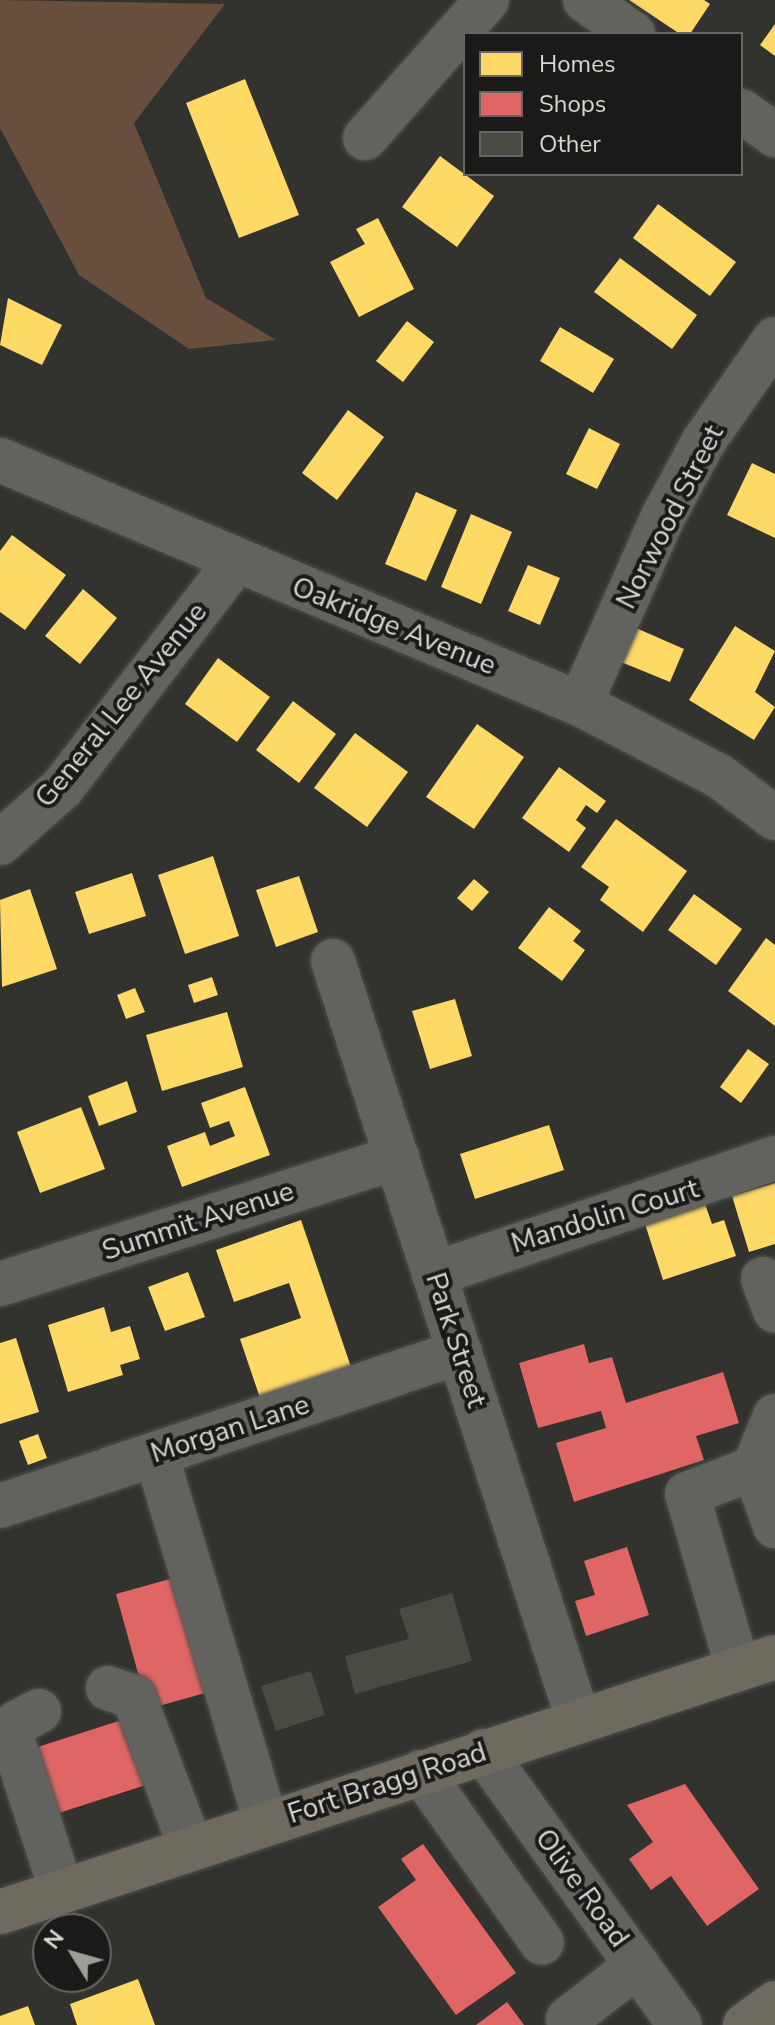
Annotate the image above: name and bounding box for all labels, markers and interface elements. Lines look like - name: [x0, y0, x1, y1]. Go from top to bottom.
- legend: [463, 32, 743, 176]
- text: Homes: [539, 48, 615, 80]
- text: Shops: [539, 88, 606, 120]
- text: Other: [539, 128, 601, 160]
- street label: Norwood Street: [609, 420, 731, 614]
- street label: Oakridge Avenue: [287, 570, 501, 682]
- street label: General Lee Avenue: [28, 596, 214, 814]
- street label: Mandolin Court: [507, 1172, 703, 1260]
- street label: Summit Avenue: [98, 1174, 298, 1268]
- street label: Park Street: [418, 1268, 494, 1412]
- street label: Morgan Lane: [147, 1388, 313, 1470]
- street label: Fort Bragg Road: [283, 1735, 491, 1831]
- street label: Olive Road: [528, 1822, 636, 1954]
- north arrow: [32, 1913, 112, 1993]
- text: N: [37, 1924, 71, 1955]

